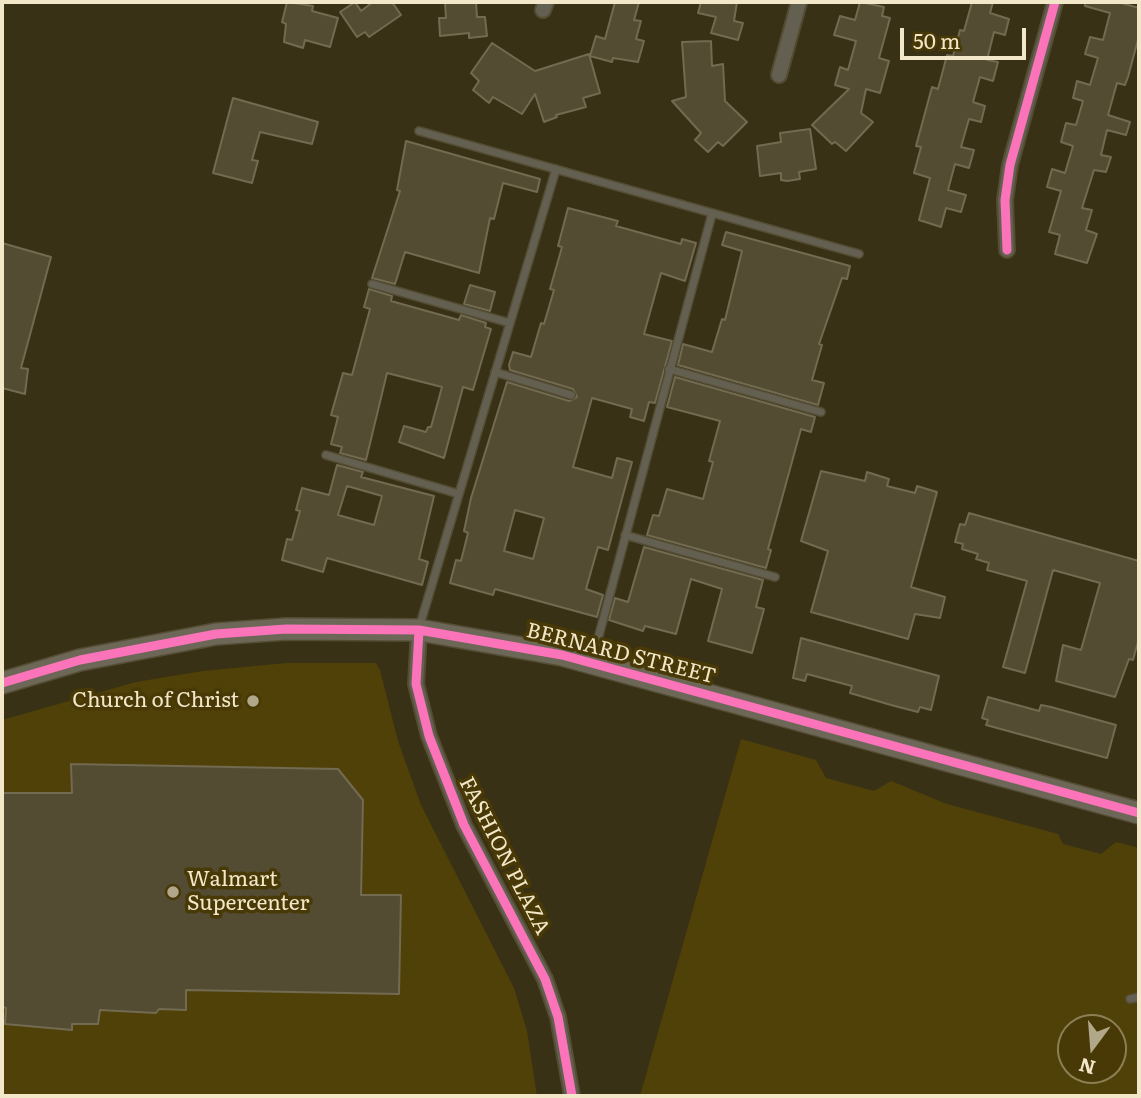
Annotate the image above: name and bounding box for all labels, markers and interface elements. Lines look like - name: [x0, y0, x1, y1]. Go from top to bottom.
- scale bar: [903, 14, 1029, 58]
- text: 50 m: [913, 24, 960, 55]
- street label: BERNARD STREET: [524, 618, 718, 690]
- place label: Church of Christ: [72, 688, 239, 714]
- marker: Church of Christ: [245, 693, 261, 709]
- street label: FASHION PLAZA: [453, 773, 555, 939]
- place label: Walmart Supercenter: [187, 867, 309, 917]
- marker: Walmart Supercenter: [165, 884, 181, 900]
- north arrow: [1057, 1014, 1127, 1084]
- text: N: [1075, 1052, 1098, 1083]

